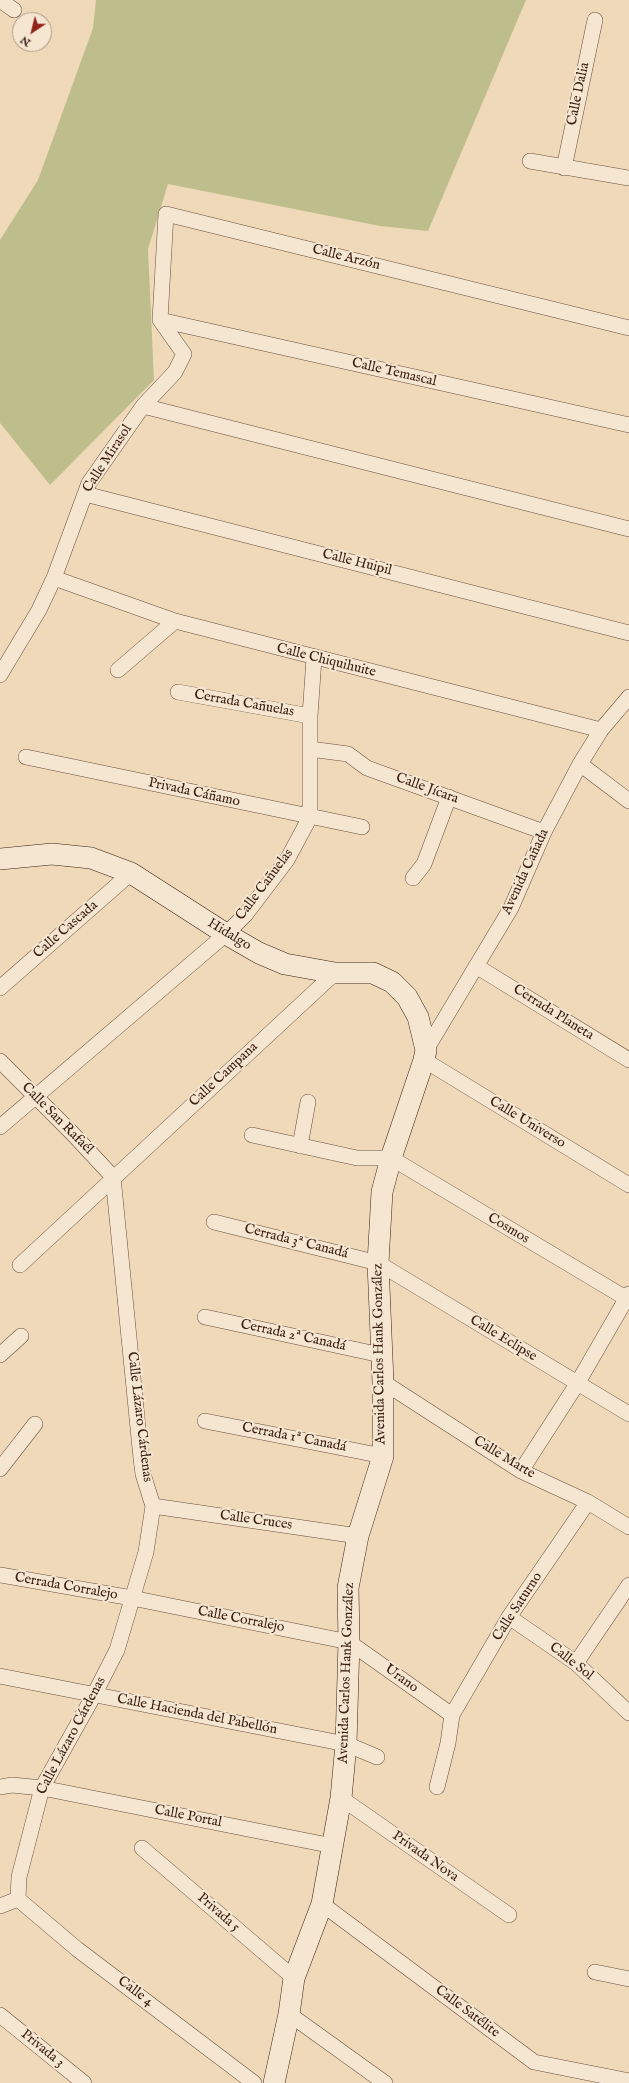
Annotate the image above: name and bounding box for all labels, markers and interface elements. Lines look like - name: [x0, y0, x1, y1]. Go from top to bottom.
- north arrow: [12, 12, 52, 52]
- text: N: [18, 33, 34, 49]
- street label: Calle Dalia: [564, 61, 594, 127]
- street label: Calle Arzón: [310, 241, 382, 275]
- street label: Calle Temascal: [350, 355, 438, 391]
- street label: Calle Mirasol: [80, 422, 136, 496]
- street label: Calle Huipil: [320, 546, 394, 580]
- street label: Calle Chiquihuite: [275, 641, 377, 681]
- street label: Cerrada Cañuelas: [193, 687, 295, 721]
- street label: Calle Jícara: [393, 770, 461, 808]
- street label: Privada Cáñamo: [146, 775, 242, 811]
- street label: Avenida Cañada: [499, 827, 553, 917]
- street label: Calle Cañuelas: [233, 846, 297, 924]
- street label: Calle Cascada: [30, 898, 102, 962]
- street label: Hidalgo: [204, 915, 254, 955]
- street label: Cerrada Planeta: [510, 981, 596, 1045]
- street label: Calle Campana: [186, 1039, 262, 1111]
- street label: Calle San Rafaél: [18, 1080, 96, 1158]
- street label: Calle Universo: [486, 1094, 568, 1152]
- street label: Cosmos: [484, 1210, 532, 1248]
- street label: Cerrada 3ª Canadá: [243, 1221, 349, 1263]
- street label: Avenida Carlos Hank González: [370, 1263, 390, 1445]
- street label: Calle Eclipse: [466, 1312, 540, 1366]
- street label: Cerrada 2ª Canadá: [239, 1317, 347, 1355]
- street label: Calle Lázaro Cárdenas: [123, 1351, 155, 1483]
- street label: Cerrada 1ª Canadá: [240, 1420, 348, 1456]
- street label: Calle Marte: [470, 1433, 538, 1483]
- street label: Calle Cruces: [219, 1508, 293, 1534]
- street label: Calle Saturno: [490, 1569, 546, 1645]
- street label: Cerrada Corralejo: [13, 1570, 119, 1604]
- street label: Avenida Carlos Hank González: [335, 1582, 359, 1764]
- street label: Calle Corralejo: [196, 1603, 286, 1637]
- street label: Calle Sol: [545, 1639, 597, 1685]
- street label: Urano: [381, 1661, 421, 1697]
- street label: Calle Lázaro Cárdenas: [34, 1674, 110, 1798]
- street label: Calle Hacienda del Pabellón: [116, 1691, 278, 1739]
- street label: Calle Portal: [153, 1802, 223, 1832]
- street label: Privada Nova: [389, 1828, 461, 1886]
- street label: Privada 5: [193, 1890, 243, 1936]
- street label: Calle 4: [114, 1973, 156, 2011]
- street label: Calle Satélite: [431, 1982, 503, 2042]
- street label: Privada 3: [17, 2026, 67, 2072]

